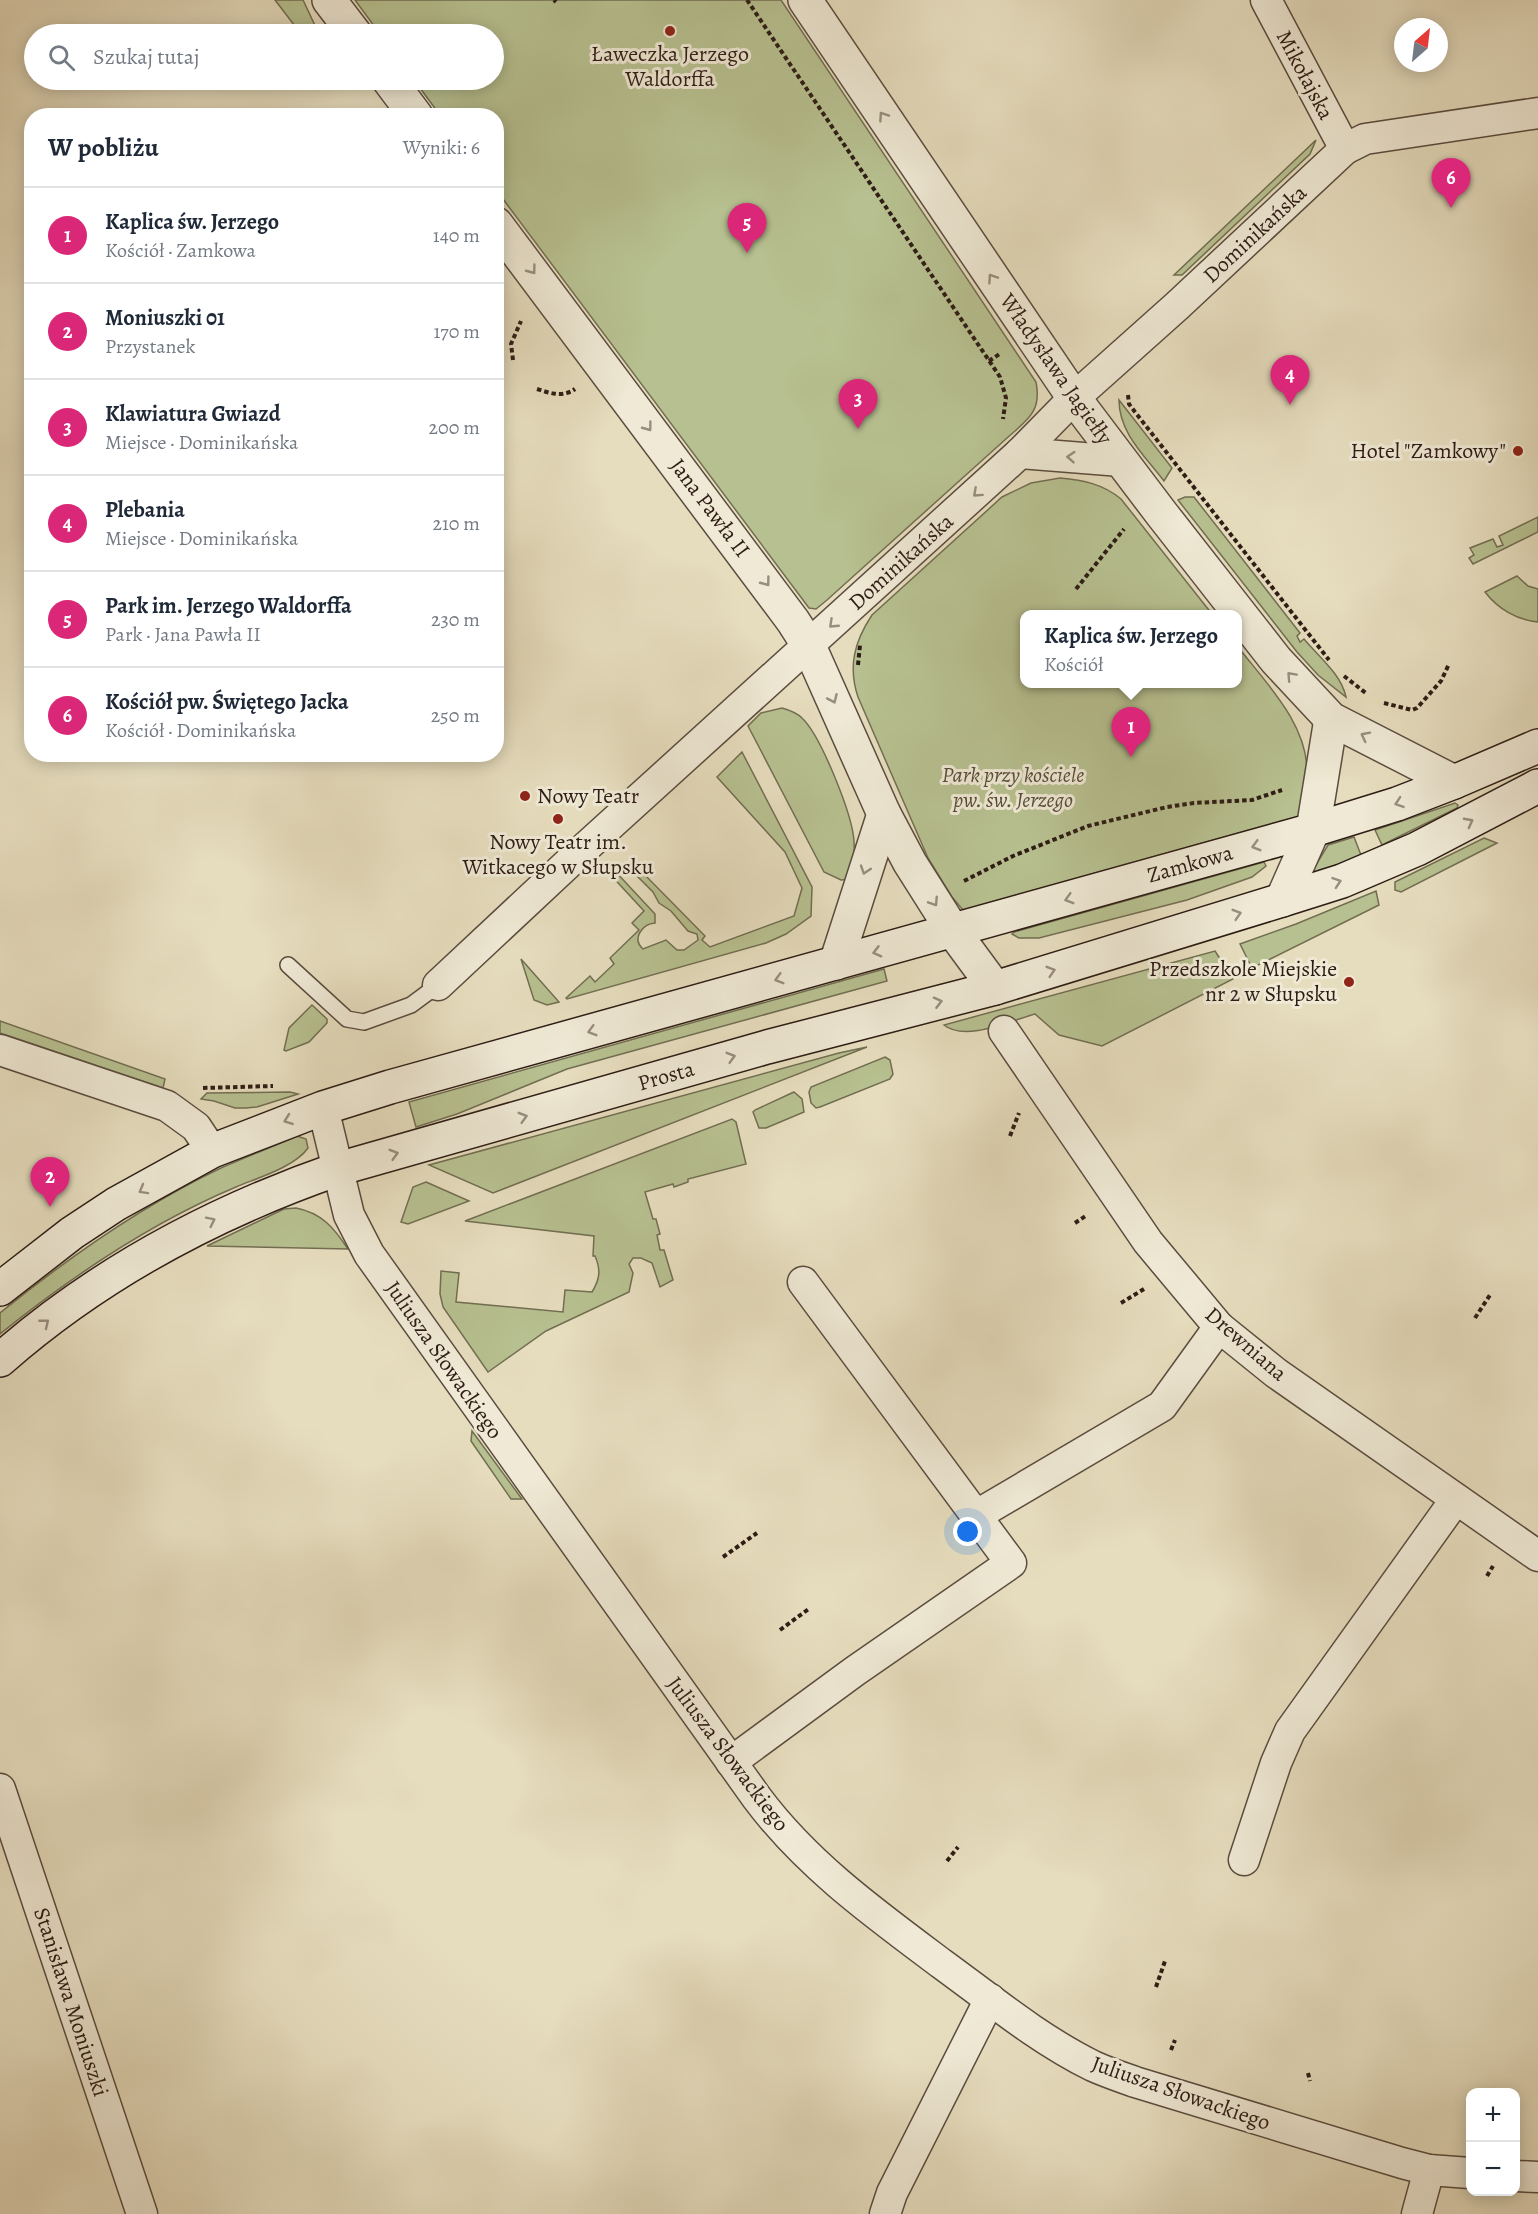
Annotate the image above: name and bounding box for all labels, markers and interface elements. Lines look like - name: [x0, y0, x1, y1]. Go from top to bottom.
- north arrow: [1394, 18, 1448, 72]
- search box: [24, 24, 504, 90]
- marker: Ławeczka Jerzego Waldorffa: [663, 24, 677, 38]
- street label: Mikołajska: [1269, 25, 1341, 126]
- place label: Ławeczka Jerzego Waldorffa: [591, 39, 749, 94]
- icon: search: [45, 41, 78, 74]
- text: Szukaj tutaj: [93, 42, 199, 72]
- one-way arrow: [879, 112, 890, 123]
- text: W pobliżu: [48, 130, 159, 165]
- text: Wyniki: 6: [403, 134, 480, 161]
- pin: 6: [1432, 158, 1470, 208]
- street label: Dominikańska: [1197, 178, 1314, 290]
- pin: 5: [728, 204, 766, 253]
- text: Kaplica św. Jerzego: [105, 207, 279, 237]
- text: 1: [64, 222, 71, 249]
- text: 140 m: [433, 222, 480, 249]
- text: Kościół · Zamkowa: [105, 237, 256, 264]
- one-way arrow: [524, 264, 535, 275]
- one-way arrow: [988, 274, 999, 285]
- street label: Władysława Jagiełły: [992, 287, 1119, 451]
- text: Moniuszki 01: [105, 303, 225, 333]
- text: 2: [63, 318, 72, 345]
- text: 170 m: [434, 318, 480, 345]
- text: Przystanek: [105, 333, 195, 360]
- pin: 4: [1270, 356, 1310, 405]
- pin: 3: [838, 380, 878, 429]
- text: Klawiatura Gwiazd: [105, 399, 281, 429]
- text: 3: [63, 414, 72, 441]
- text: 200 m: [429, 414, 480, 441]
- one-way arrow: [641, 420, 652, 431]
- text: Miejsce · Dominikańska: [105, 429, 298, 456]
- place label: Hotel "Zamkowy": [1351, 436, 1506, 466]
- marker: Hotel "Zamkowy": [1511, 444, 1525, 458]
- one-way arrow: [1066, 451, 1075, 464]
- street label: Jana Pawła II: [663, 452, 757, 564]
- one-way arrow: [973, 486, 984, 497]
- text: Plebania: [105, 495, 185, 525]
- street label: Dominikańska: [842, 506, 961, 617]
- text: 4: [63, 510, 72, 537]
- text: 210 m: [432, 510, 480, 537]
- text: Miejsce · Dominikańska: [105, 525, 298, 552]
- one-way arrow: [759, 576, 770, 587]
- text: Park im. Jerzego Waldorffa: [105, 591, 352, 621]
- text: 5: [63, 606, 72, 633]
- text: 230 m: [431, 606, 480, 633]
- popup: [1020, 610, 1242, 688]
- one-way arrow: [829, 617, 840, 628]
- text: Park · Jana Pawła II: [105, 621, 261, 648]
- text: Kaplica św. Jerzego: [1044, 621, 1218, 651]
- text: Kościół: [1044, 651, 1103, 678]
- one-way arrow: [1288, 672, 1299, 683]
- text: Kościół pw. Świętego Jacka: [105, 687, 349, 717]
- one-way arrow: [826, 693, 838, 704]
- text: 6: [63, 702, 72, 729]
- text: 250 m: [431, 702, 480, 729]
- pin: 1: [1112, 708, 1150, 757]
- text: Kościół · Dominikańska: [105, 717, 296, 744]
- one-way arrow: [1360, 732, 1371, 743]
- park label: Park przy kościele pw. św. Jerzego: [942, 760, 1084, 815]
- place label: Nowy Teatr: [537, 781, 639, 811]
- marker: Nowy Teatr: [518, 789, 532, 803]
- one-way arrow: [1394, 795, 1405, 808]
- marker: Nowy Teatr im. Witkacego w Słupsku: [551, 812, 565, 826]
- one-way arrow: [1463, 818, 1473, 829]
- place label: Nowy Teatr im. Witkacego w Słupsku: [461, 827, 654, 882]
- street label: Zamkowa: [1144, 837, 1237, 890]
- one-way arrow: [1252, 839, 1262, 851]
- one-way arrow: [860, 864, 873, 875]
- one-way arrow: [1331, 876, 1342, 889]
- one-way arrow: [1064, 892, 1075, 904]
- one-way arrow: [927, 895, 938, 906]
- one-way arrow: [1231, 909, 1242, 921]
- one-way arrow: [872, 945, 882, 957]
- place label: Przedszkole Miejskie nr 2 w Słupsku: [1149, 954, 1337, 1009]
- one-way arrow: [1045, 966, 1056, 978]
- one-way arrow: [775, 971, 785, 984]
- marker: Przedszkole Miejskie nr 2 w Słupsku: [1342, 975, 1356, 989]
- one-way arrow: [933, 997, 943, 1010]
- one-way arrow: [587, 1024, 598, 1036]
- one-way arrow: [725, 1052, 735, 1064]
- street label: Prosta: [634, 1053, 698, 1098]
- one-way arrow: [517, 1112, 528, 1124]
- one-way arrow: [283, 1113, 294, 1126]
- one-way arrow: [389, 1148, 399, 1161]
- pin: 2: [31, 1158, 70, 1207]
- one-way arrow: [138, 1182, 149, 1194]
- one-way arrow: [205, 1216, 216, 1228]
- street label: Juliusza Słowackiego: [378, 1275, 510, 1445]
- street label: Drewniana: [1198, 1300, 1294, 1389]
- one-way arrow: [39, 1319, 50, 1330]
- your location: [953, 1517, 982, 1546]
- street label: Juliusza Słowackiego: [660, 1670, 796, 1838]
- street label: Stanisława Moniuszki: [26, 1904, 116, 2100]
- street label: Juliusza Słowackiego: [1088, 2048, 1274, 2138]
- map controls: [1466, 2088, 1520, 2196]
- button: +: [1466, 2088, 1520, 2142]
- button: −: [1466, 2142, 1520, 2196]

